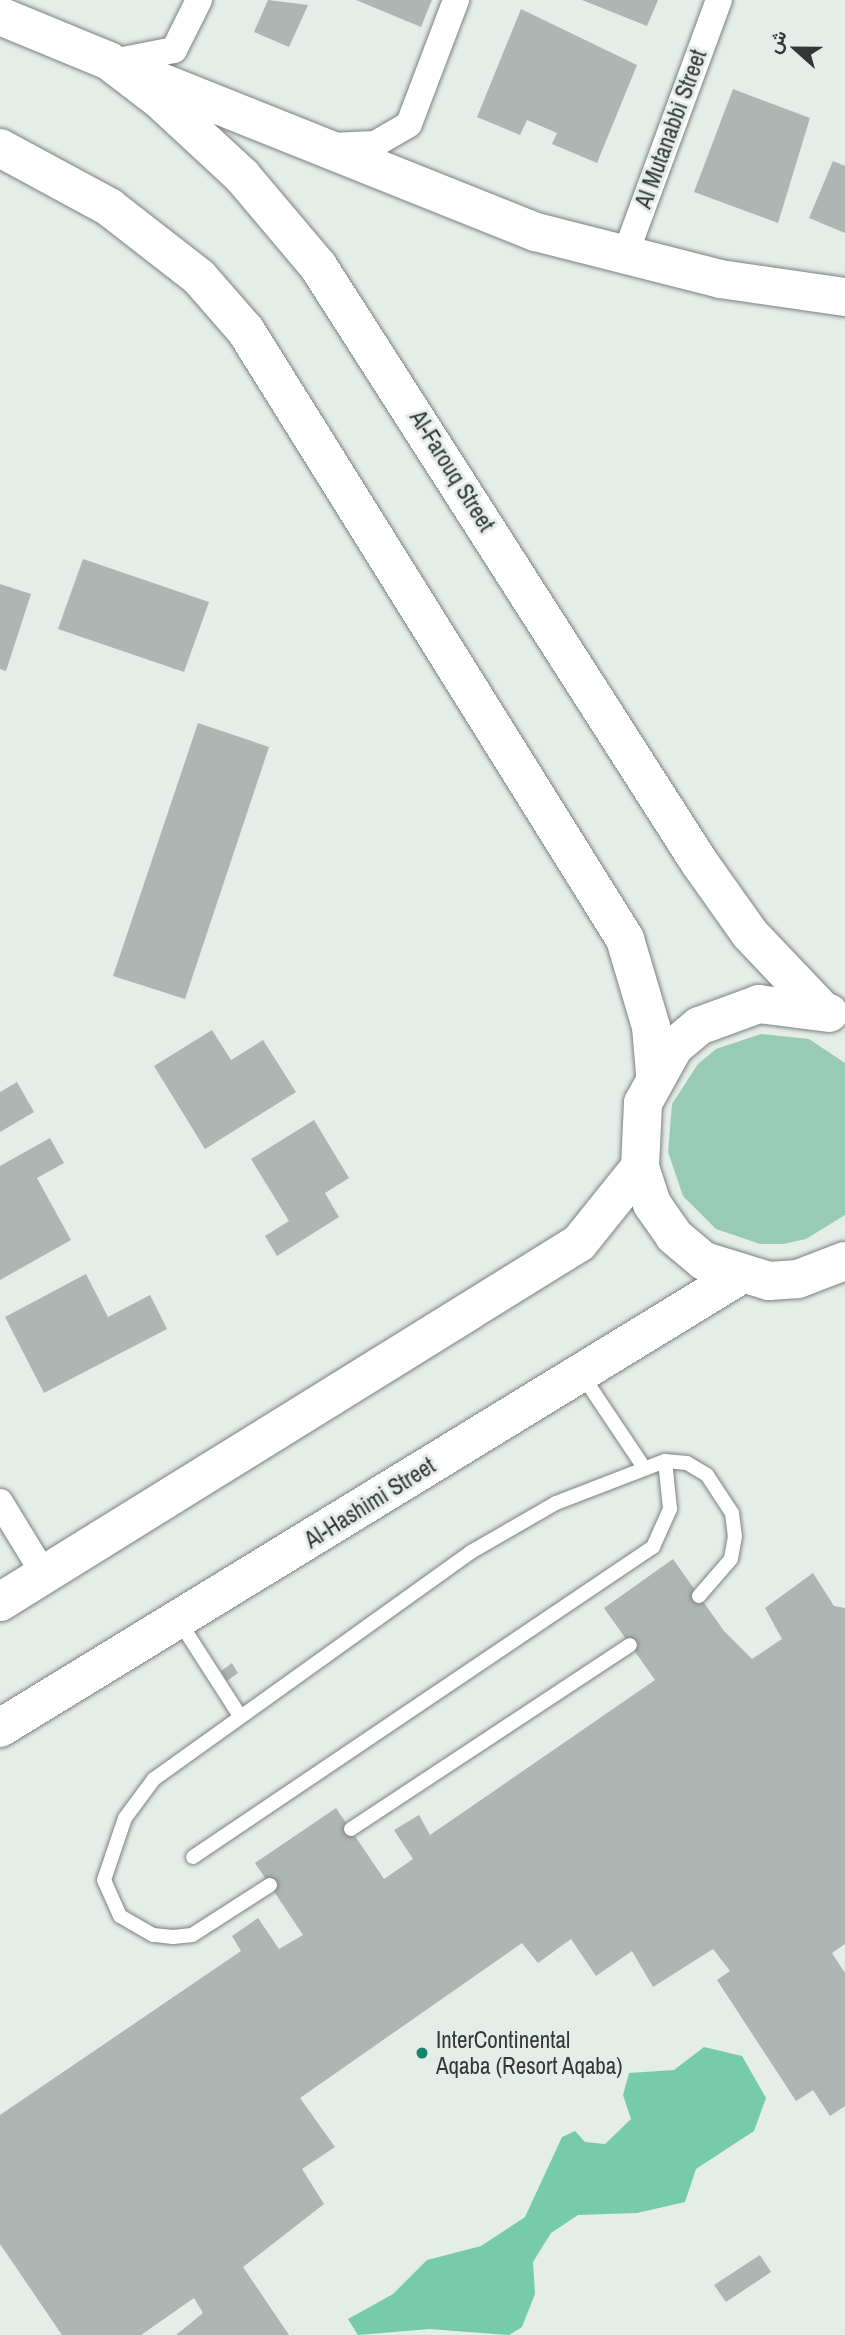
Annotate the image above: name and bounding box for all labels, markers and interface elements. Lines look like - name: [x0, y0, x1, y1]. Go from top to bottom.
- north arrow: [761, 14, 831, 84]
- text: ش: [760, 26, 793, 57]
- street label: Al Mutanabbi Street: [630, 46, 712, 212]
- street label: Al-Farouq Street: [404, 405, 500, 537]
- street label: Al-Hashimi Street: [300, 1452, 440, 1554]
- place label: InterContinental Aqaba (Resort Aqaba): [436, 2026, 624, 2080]
- marker: InterContinental Aqaba (Resort Aqaba): [414, 2045, 430, 2061]

